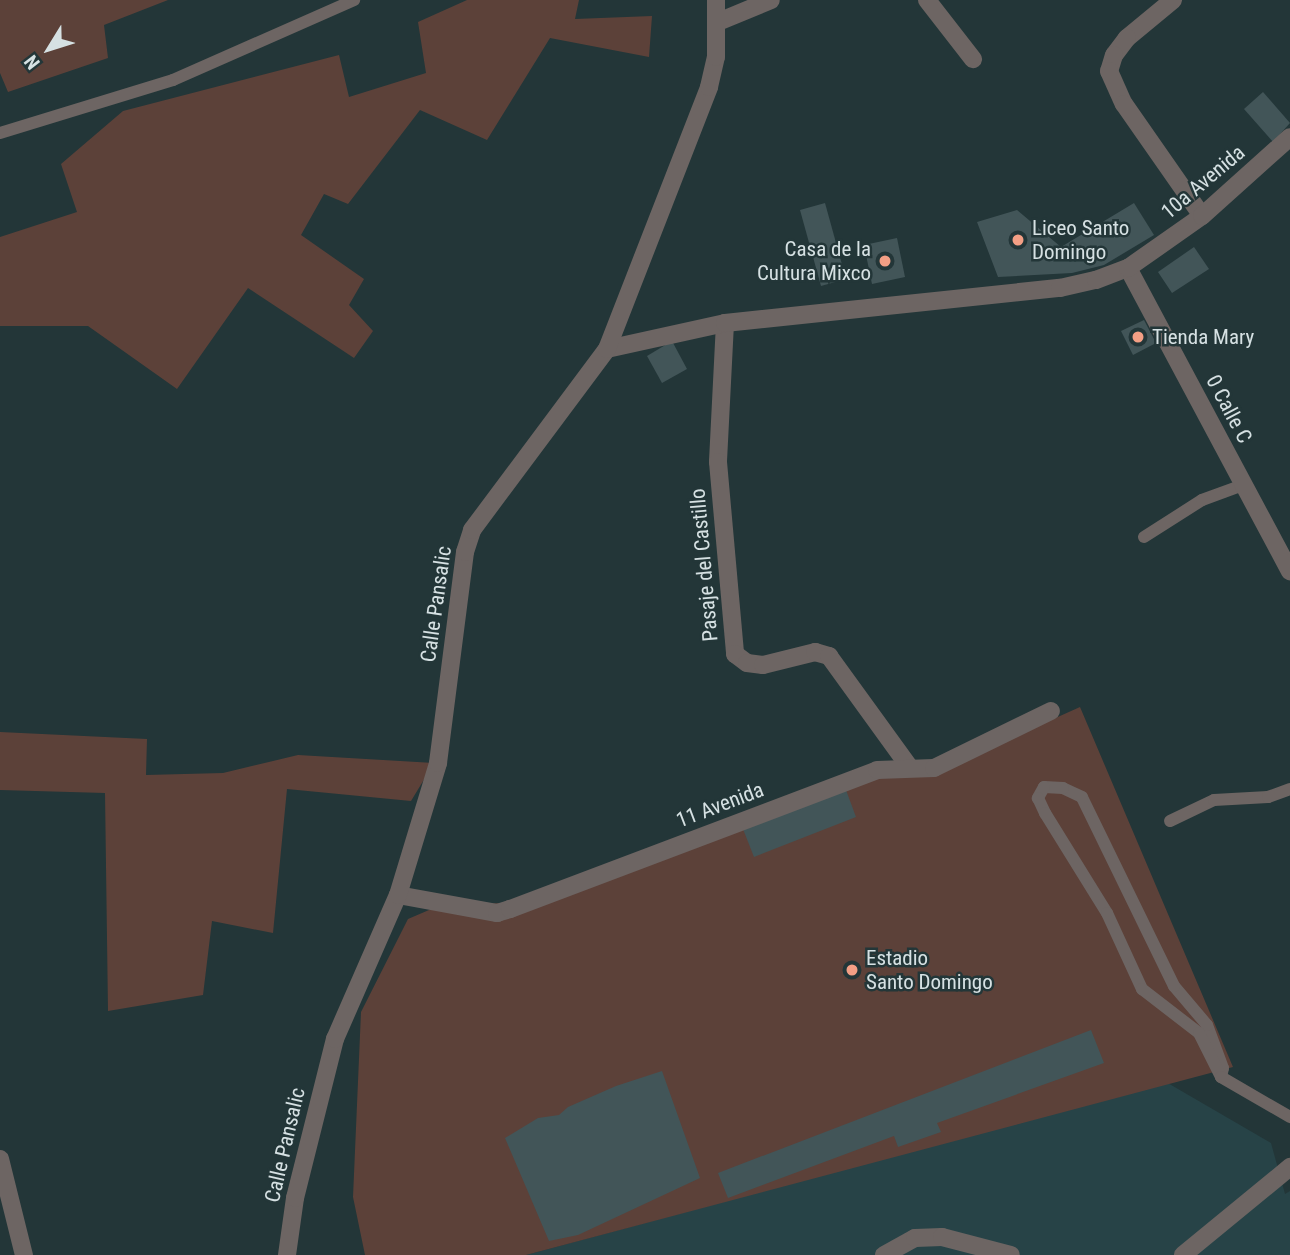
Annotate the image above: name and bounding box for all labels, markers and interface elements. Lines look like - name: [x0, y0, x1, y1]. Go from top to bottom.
- north arrow: [14, 14, 84, 84]
- text: N: [19, 51, 45, 74]
- street label: 10a Avenida: [1156, 140, 1250, 224]
- place label: Liceo Santo Domingo: [1032, 215, 1129, 265]
- marker: Liceo Santo Domingo: [1010, 232, 1026, 248]
- place label: Casa de la Cultura Mixco: [757, 236, 871, 286]
- marker: Casa de la Cultura Mixco: [877, 253, 893, 269]
- place label: Tienda Mary: [1152, 324, 1254, 350]
- marker: Tienda Mary: [1130, 329, 1146, 345]
- street label: 0 Calle C: [1201, 371, 1257, 447]
- street label: Pasaje del Castillo: [685, 488, 723, 642]
- street label: Calle Pansalic: [415, 544, 457, 664]
- street label: 11 Avenida: [673, 777, 767, 833]
- place label: Estadio Santo Domingo: [866, 945, 993, 995]
- marker: Estadio Santo Domingo: [844, 962, 860, 978]
- street label: Calle Pansalic: [260, 1085, 310, 1205]

